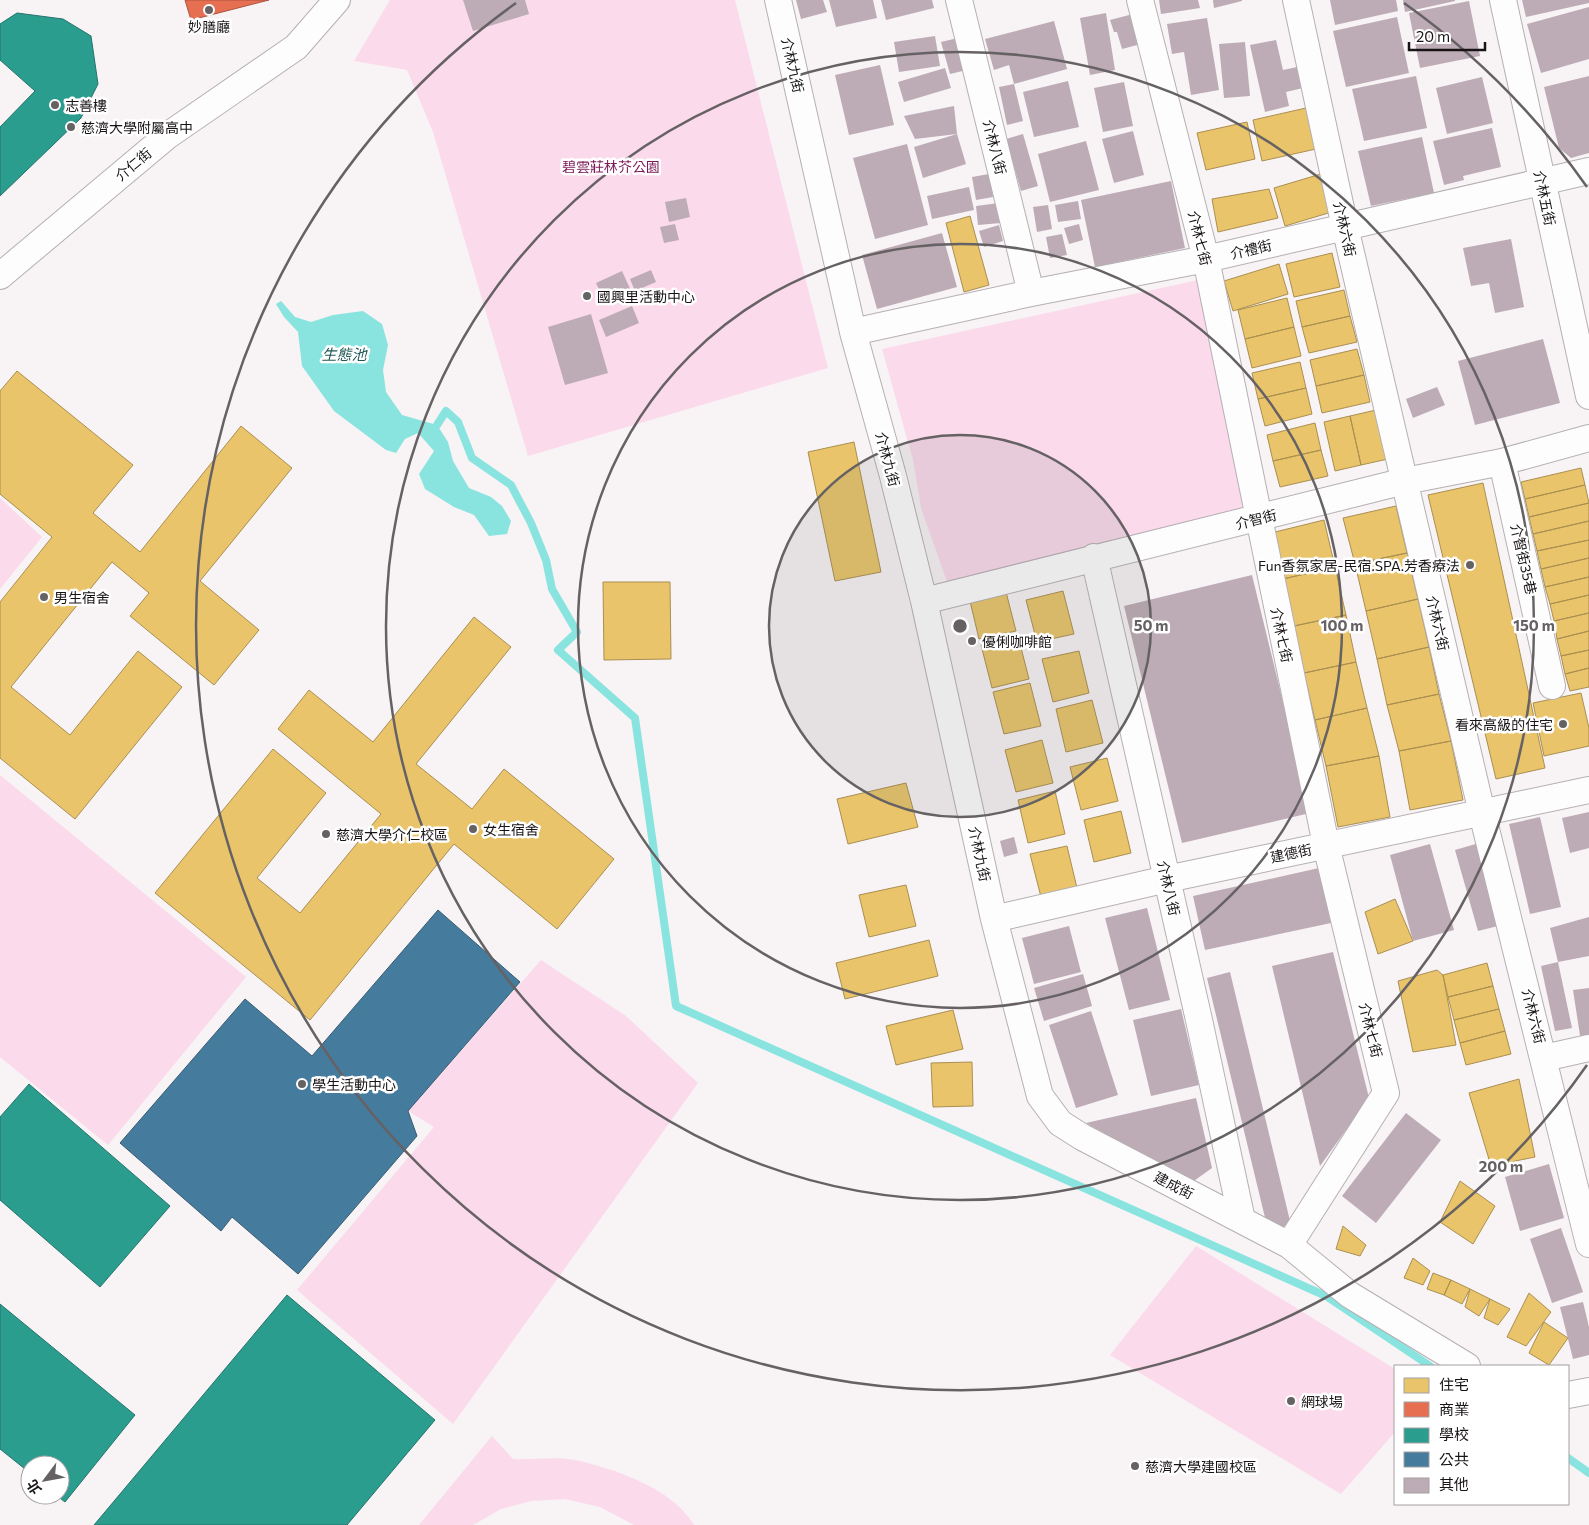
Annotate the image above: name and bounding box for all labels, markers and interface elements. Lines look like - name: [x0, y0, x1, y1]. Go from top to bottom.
- marker: 妙膳廳: [203, 4, 215, 16]
- place label: 妙膳廳: [188, 18, 230, 35]
- scale bar: [1409, 20, 1485, 52]
- text: 20 m: [1416, 27, 1450, 45]
- street label: 介林九街: [778, 36, 808, 94]
- place label: 志善樓: [65, 97, 107, 114]
- marker: 志善樓: [49, 99, 61, 111]
- street label: 介林八街: [980, 118, 1010, 176]
- place label: 慈濟大學附屬高中: [81, 119, 193, 136]
- marker: 慈濟大學附屬高中: [65, 121, 77, 133]
- street label: 介仁街: [111, 144, 155, 184]
- park label: 碧雲莊林芥公園: [562, 158, 660, 175]
- street label: 介林五街: [1531, 169, 1559, 227]
- street label: 介林六街: [1330, 200, 1360, 258]
- street label: 介林七街: [1185, 209, 1215, 267]
- street label: 介禮街: [1229, 236, 1273, 262]
- place label: 國興里活動中心: [597, 288, 695, 305]
- marker: 國興里活動中心: [581, 290, 593, 302]
- water label: 生態池: [321, 345, 368, 363]
- street label: 介林九街: [873, 430, 903, 488]
- street label: 介智街: [1234, 506, 1278, 532]
- street label: 介智街35巷: [1508, 522, 1540, 596]
- place label: Fun香氛家居-民宿.SPA.芳香療法: [1258, 557, 1460, 574]
- marker: Fun香氛家居-民宿.SPA.芳香療法: [1464, 559, 1476, 571]
- place label: 男生宿舍: [54, 589, 110, 606]
- marker: 男生宿舍: [38, 591, 50, 603]
- street label: 介林六街: [1423, 594, 1453, 652]
- street label: 介林七街: [1268, 606, 1296, 664]
- text: 50 m: [1134, 616, 1168, 634]
- text: 100 m: [1321, 616, 1363, 634]
- text: 150 m: [1513, 616, 1555, 634]
- centre of rings: [951, 617, 969, 635]
- place label: 優俐咖啡館: [982, 633, 1052, 650]
- marker: 優俐咖啡館: [966, 635, 978, 647]
- place label: 看來高級的住宅: [1455, 716, 1553, 733]
- marker: 看來高級的住宅: [1557, 718, 1569, 730]
- place label: 女生宿舍: [483, 821, 539, 838]
- marker: 女生宿舍: [467, 823, 479, 835]
- street label: 介林九街: [966, 825, 994, 883]
- place label: 慈濟大學介仁校區: [336, 826, 448, 843]
- marker: 慈濟大學介仁校區: [320, 828, 332, 840]
- street label: 建德街: [1269, 840, 1313, 866]
- street label: 介林八街: [1154, 859, 1184, 917]
- street label: 介林六街: [1519, 987, 1549, 1045]
- street label: 介林七街: [1356, 1001, 1386, 1059]
- place label: 學生活動中心: [312, 1076, 396, 1093]
- marker: 學生活動中心: [296, 1078, 308, 1090]
- text: 200 m: [1479, 1157, 1523, 1175]
- street label: 建成街: [1151, 1168, 1197, 1202]
- legend: [1394, 1365, 1569, 1505]
- text: 住宅: [1439, 1375, 1469, 1393]
- place label: 網球場: [1301, 1393, 1343, 1410]
- marker: 網球場: [1285, 1395, 1297, 1407]
- text: 商業: [1439, 1400, 1469, 1418]
- text: 學校: [1439, 1425, 1469, 1443]
- text: 公共: [1439, 1450, 1469, 1468]
- north arrow: [20, 1455, 70, 1505]
- place label: 慈濟大學建國校區: [1145, 1458, 1257, 1475]
- marker: 慈濟大學建國校區: [1129, 1460, 1141, 1472]
- text: 其他: [1439, 1475, 1469, 1493]
- text: 北: [23, 1477, 44, 1498]

